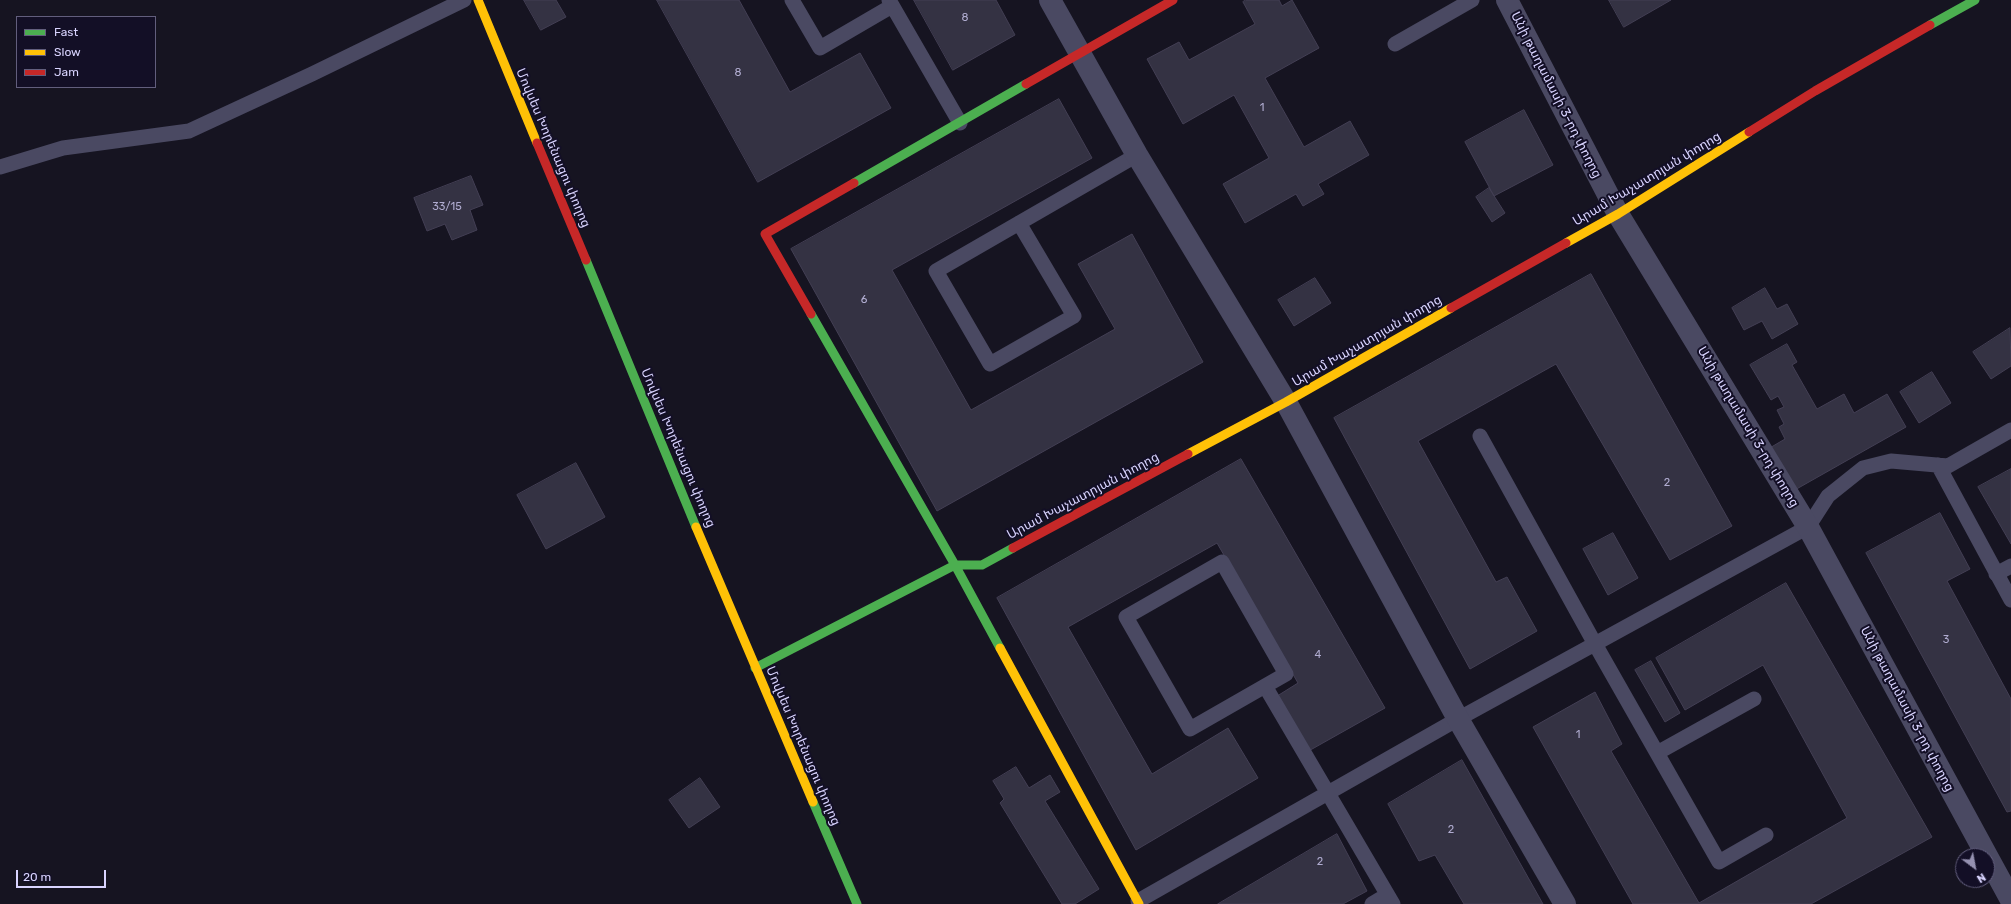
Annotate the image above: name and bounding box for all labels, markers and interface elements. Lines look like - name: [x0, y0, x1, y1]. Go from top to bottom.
- street label: Անի թաղամասի 3-րդ փողոց: [1507, 9, 1605, 181]
- house number: 8: [962, 11, 968, 25]
- legend: [16, 16, 156, 88]
- text: Fast: [54, 25, 78, 39]
- text: Slow: [54, 45, 81, 59]
- text: Jam: [54, 65, 79, 79]
- street label: Մովսես Խորենացու փողոց: [512, 66, 594, 230]
- house number: 8: [735, 66, 741, 80]
- house number: 1: [1260, 101, 1264, 115]
- street label: Արամ Խաչատրյան փողոց: [1570, 129, 1724, 229]
- house number: 33/15: [432, 200, 462, 214]
- street label: Արամ Խաչատրյան փողոց: [1289, 292, 1445, 390]
- house number: 6: [861, 293, 867, 307]
- street label: Անի թաղամասի 3-րդ փողոց: [1694, 344, 1802, 510]
- street label: Մովսես Խորենացու փողոց: [637, 366, 719, 530]
- street label: Արամ Խաչատրյան փողոց: [1004, 449, 1162, 543]
- house number: 2: [1664, 476, 1670, 490]
- street label: Անի թաղամասի 3-րդ փողոց: [1857, 624, 1957, 794]
- house number: 3: [1943, 633, 1949, 647]
- house number: 4: [1315, 648, 1321, 662]
- street label: Մովսես Խորենացու փողոց: [762, 664, 844, 828]
- house number: 1: [1576, 728, 1580, 742]
- house number: 2: [1448, 823, 1454, 837]
- north arrow: [1955, 848, 1995, 888]
- house number: 2: [1317, 855, 1323, 869]
- scale bar: [18, 862, 108, 888]
- text: 20 m: [23, 870, 51, 884]
- text: N: [1974, 870, 1988, 885]

